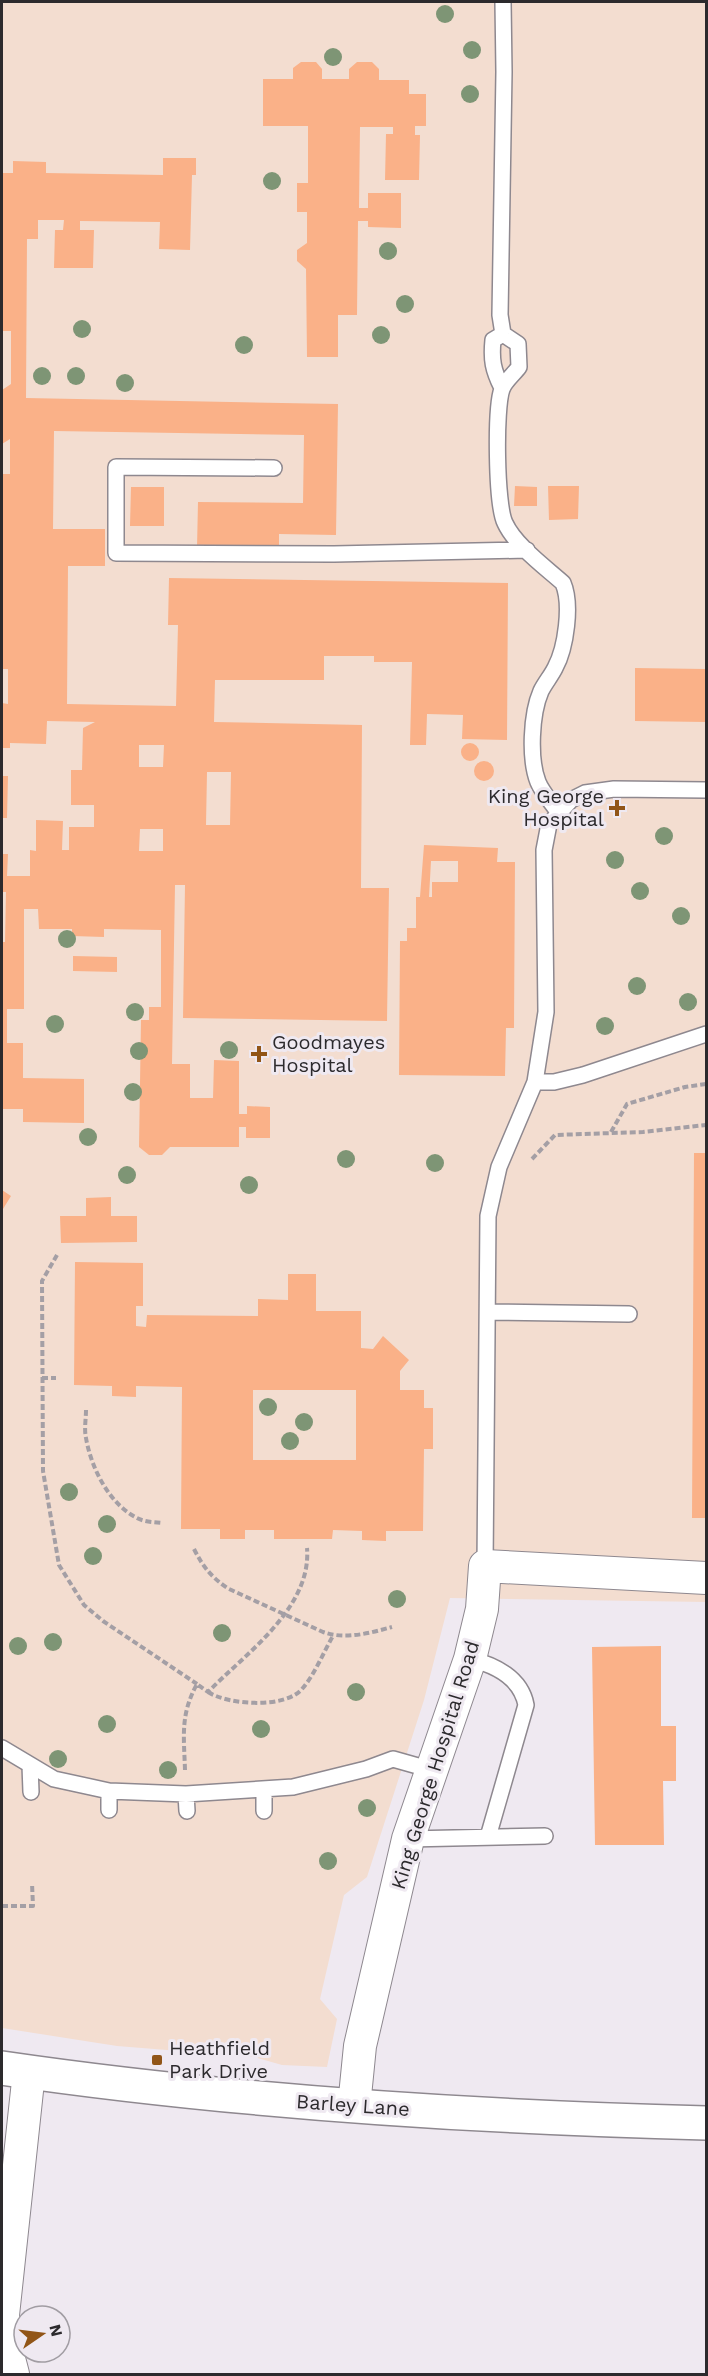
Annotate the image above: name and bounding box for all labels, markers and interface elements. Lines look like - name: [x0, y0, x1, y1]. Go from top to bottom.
- place label: King George Hospital: [488, 784, 604, 831]
- marker: King George Hospital: [608, 799, 626, 817]
- place label: Goodmayes Hospital: [272, 1030, 385, 1077]
- marker: Goodmayes Hospital: [250, 1045, 268, 1063]
- street label: King George Hospital Road: [386, 1638, 484, 1892]
- place label: Heathfield Park Drive: [169, 2036, 270, 2083]
- marker: Heathfield Park Drive: [150, 2053, 164, 2067]
- street label: Barley Lane: [296, 2089, 410, 2121]
- north arrow: [12, 2304, 72, 2364]
- text: N: [45, 2322, 67, 2339]

